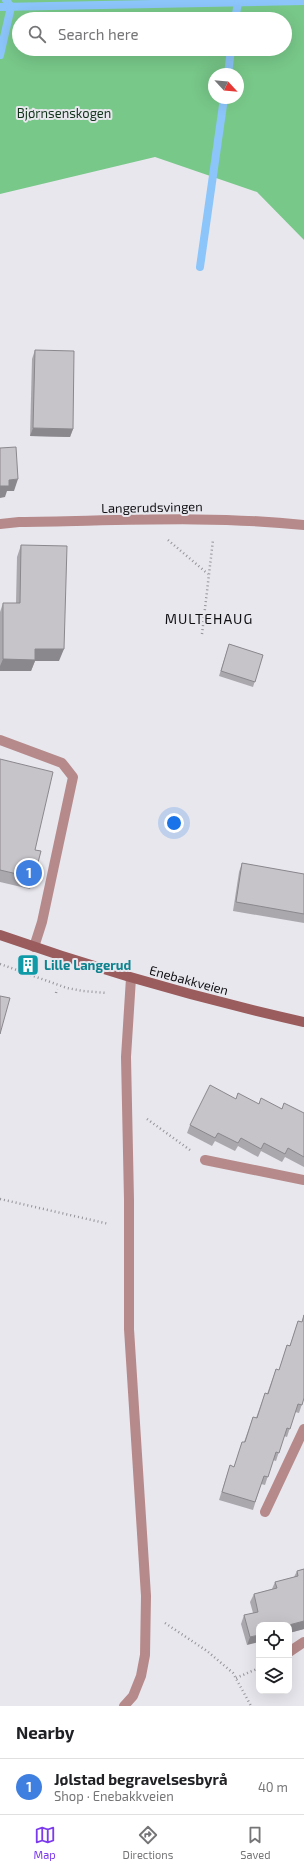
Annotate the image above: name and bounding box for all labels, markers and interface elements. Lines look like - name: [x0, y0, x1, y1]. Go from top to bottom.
- search box: [12, 12, 292, 56]
- icon: search: [26, 23, 48, 45]
- text: Search here: [58, 25, 139, 43]
- north arrow: [208, 68, 244, 104]
- park label: Bjørnsenskogen: [17, 105, 111, 121]
- street label: Langerudsvingen: [101, 498, 203, 516]
- district label: MULTEHAUG: [165, 610, 253, 627]
- your location: [164, 813, 184, 833]
- pin: 1: [16, 858, 42, 888]
- building icon: Lille Langerud: [15, 952, 41, 978]
- place label: Lille Langerud: [44, 957, 131, 973]
- street label: Enebakkveien: [148, 962, 230, 998]
- map controls: [256, 1622, 292, 1694]
- button: locate: [256, 1622, 292, 1658]
- button: layers: [256, 1658, 292, 1694]
- text: Nearby: [16, 1722, 74, 1742]
- text: Jølstad begravelsesbyrå: [54, 1770, 227, 1788]
- text: 1: [26, 1779, 32, 1795]
- text: 40 m: [258, 1779, 288, 1795]
- text: Shop · Enebakkveien: [54, 1788, 174, 1804]
- tab: Map: [34, 1824, 56, 1861]
- tab: Directions: [123, 1824, 173, 1861]
- tab: Saved: [240, 1824, 271, 1861]

